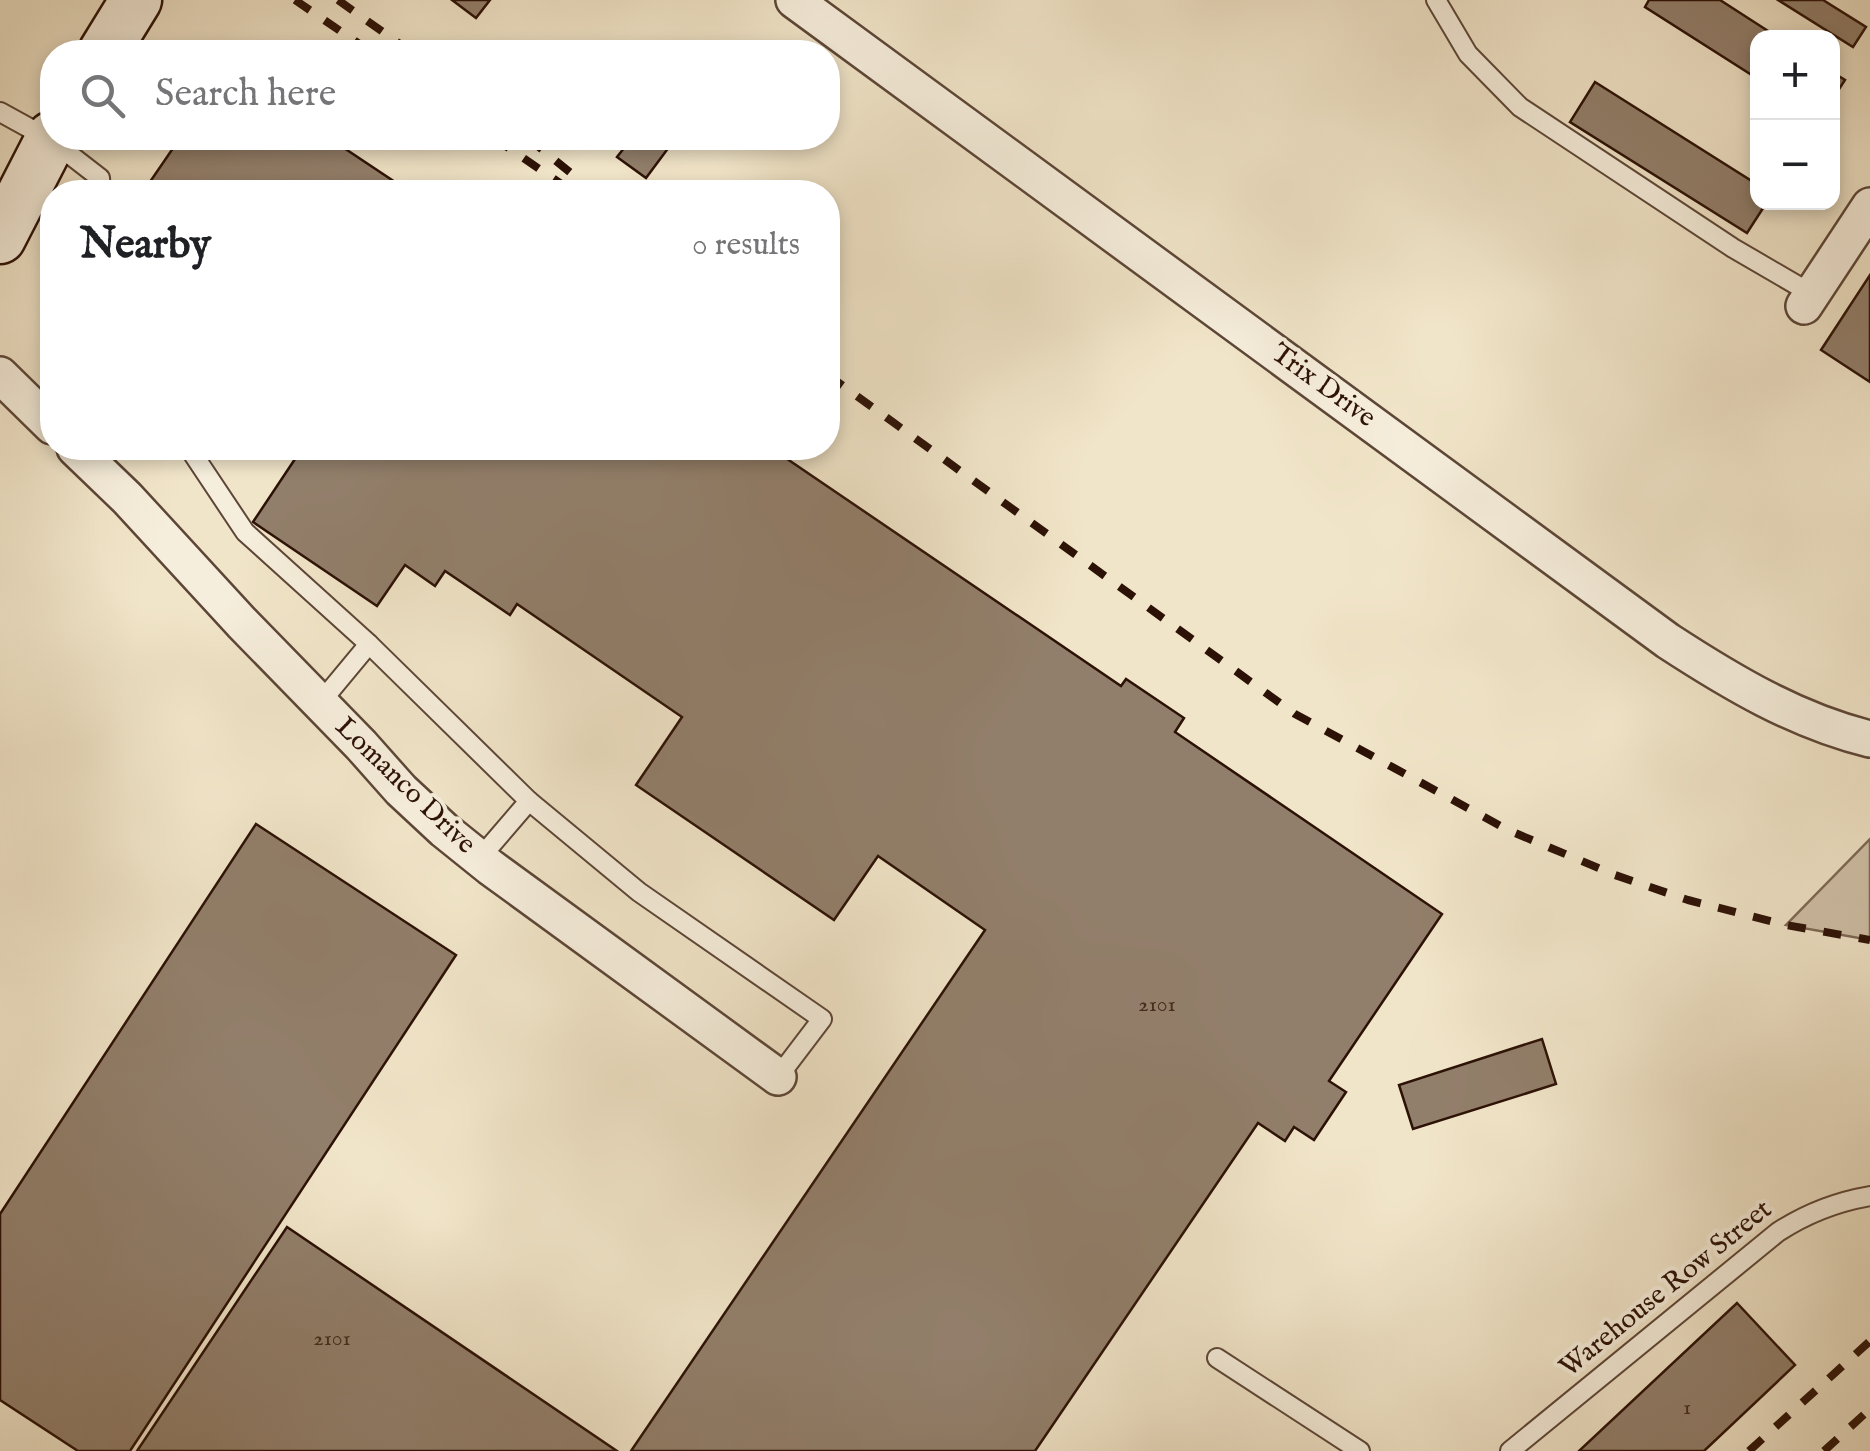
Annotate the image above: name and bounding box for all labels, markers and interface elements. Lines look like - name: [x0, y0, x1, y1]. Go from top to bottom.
- map controls: [1750, 30, 1840, 210]
- button: +: [1750, 30, 1840, 120]
- search box: [40, 40, 840, 150]
- icon: search: [75, 68, 130, 123]
- text: Search here: [155, 71, 336, 119]
- button: −: [1750, 120, 1840, 210]
- text: Nearby: [80, 219, 211, 272]
- text: 0 results: [692, 225, 800, 266]
- street label: Trix Drive: [1264, 336, 1382, 436]
- street label: Lomanco Drive: [327, 710, 483, 862]
- house number: 2101: [1138, 991, 1176, 1019]
- street label: Warehouse Row Street: [1553, 1192, 1780, 1385]
- house number: 2101: [313, 1325, 351, 1353]
- house number: 1: [1683, 1394, 1691, 1422]

